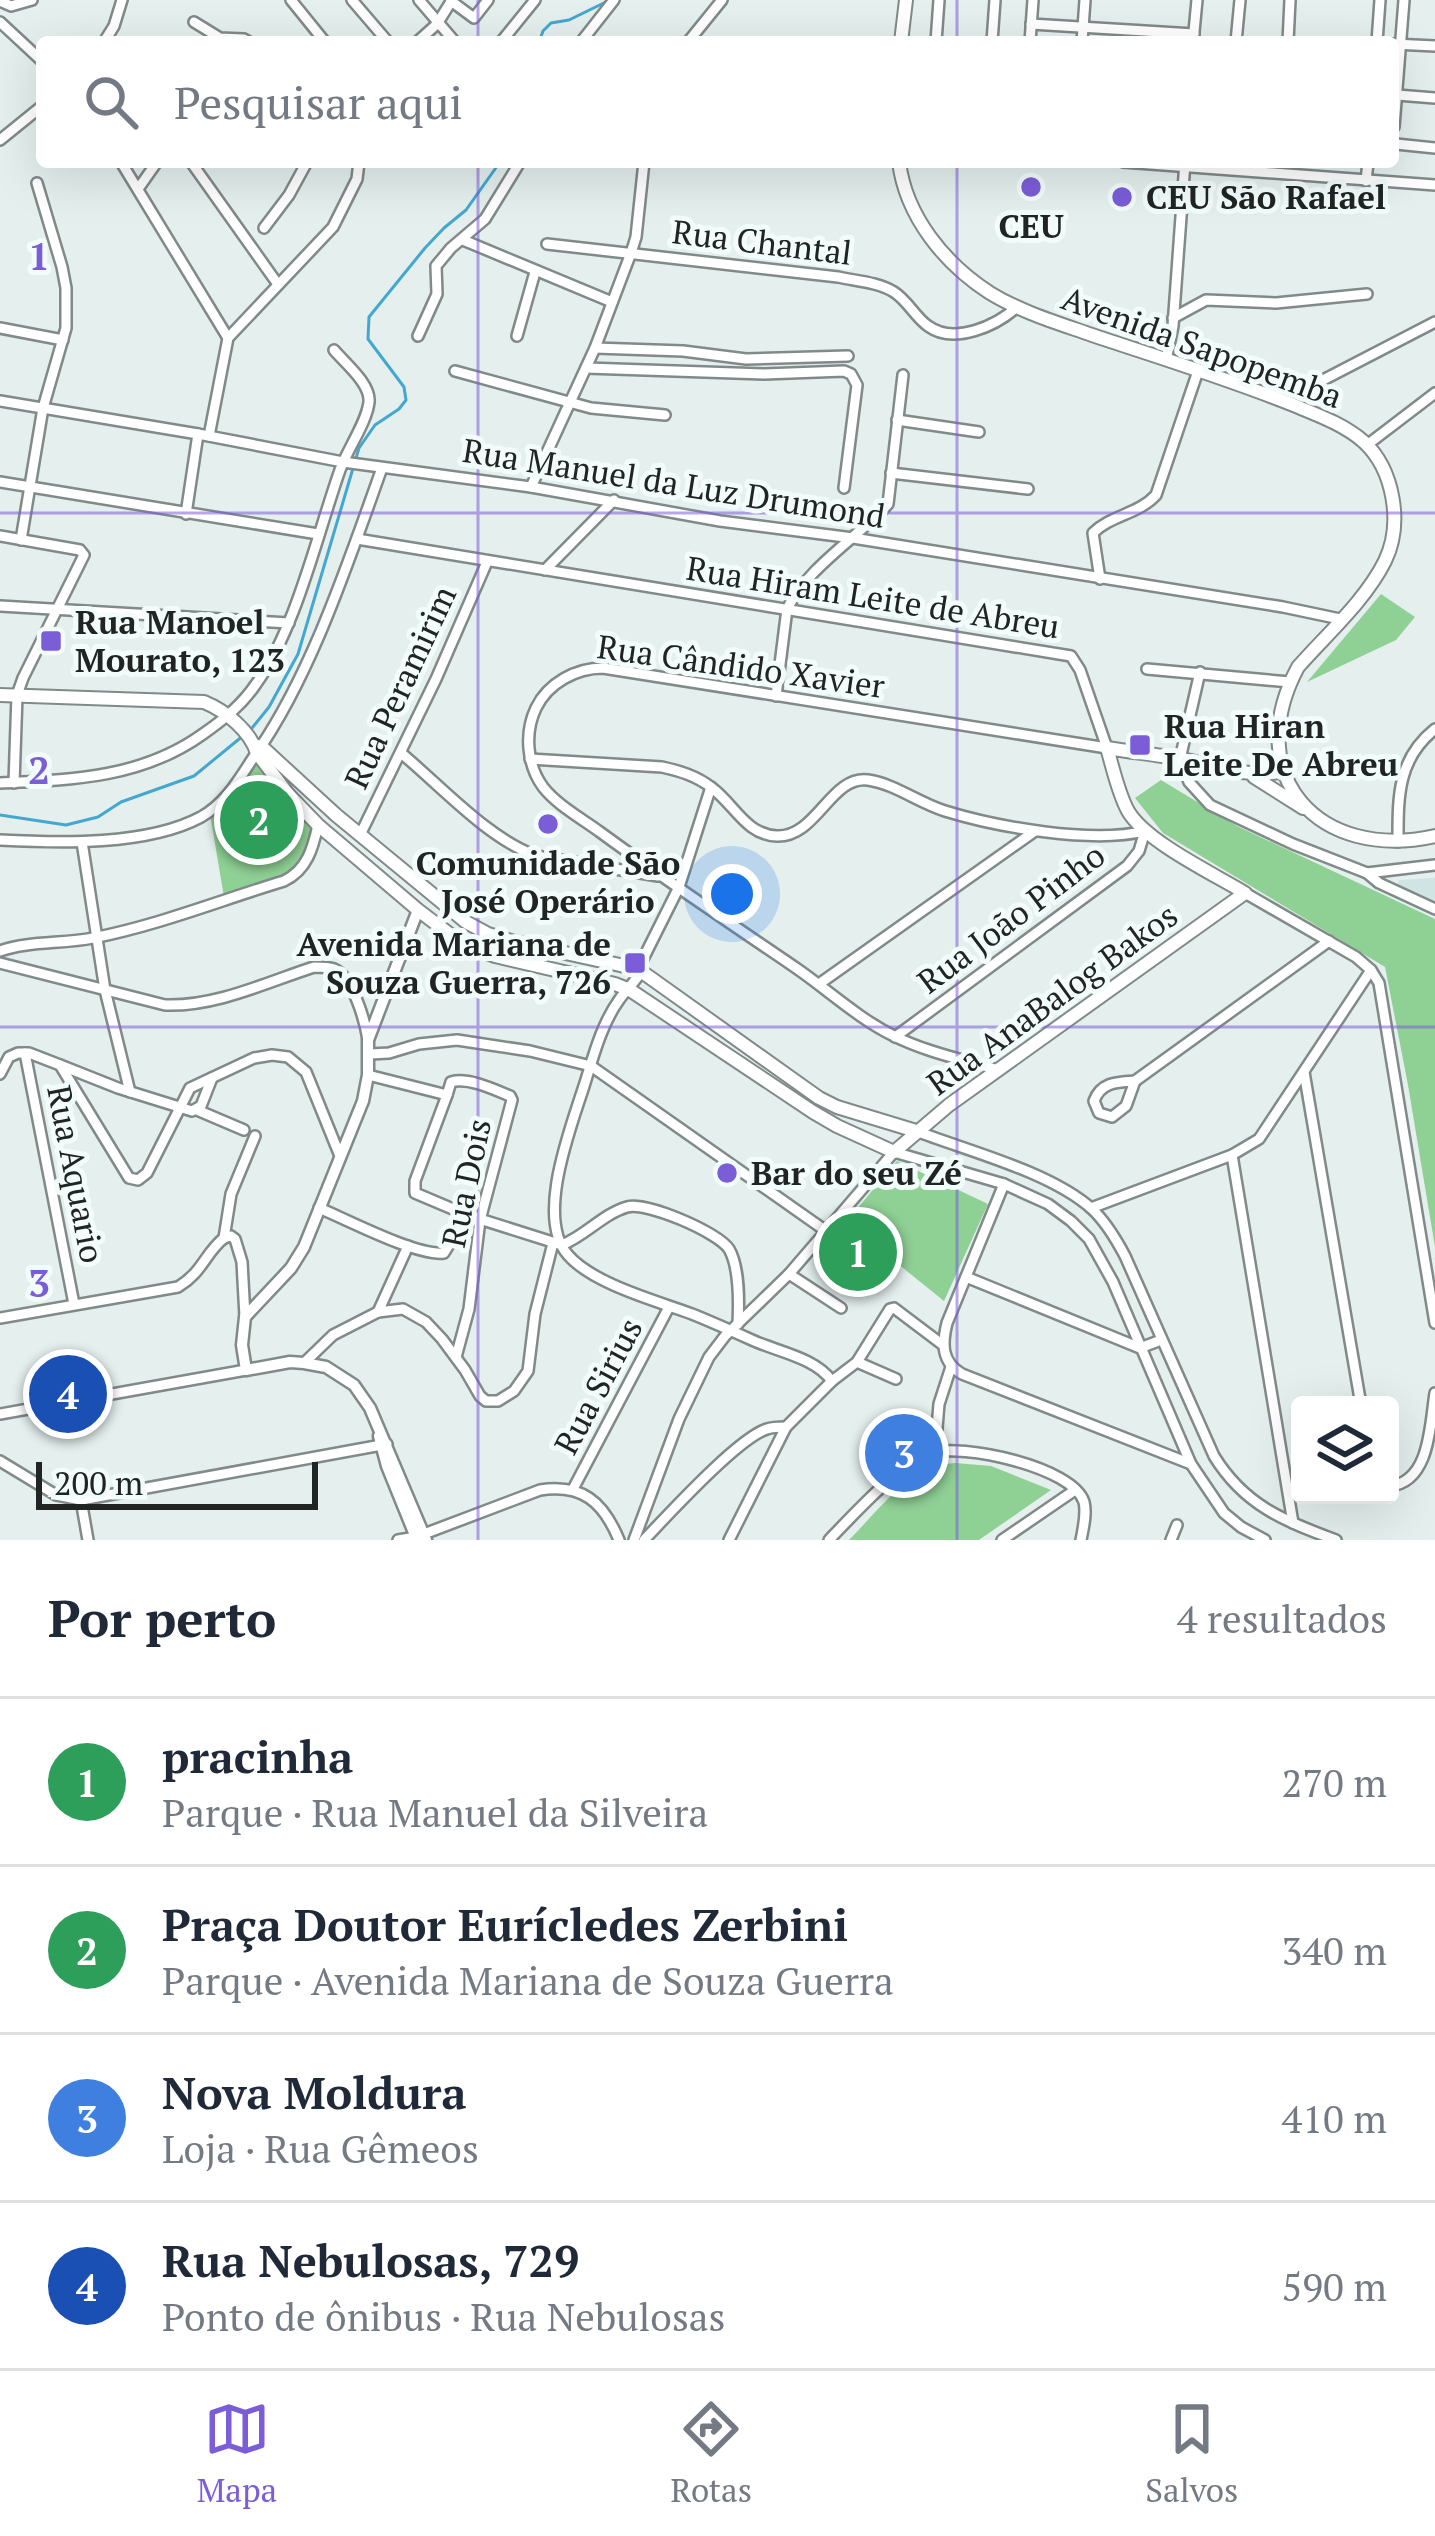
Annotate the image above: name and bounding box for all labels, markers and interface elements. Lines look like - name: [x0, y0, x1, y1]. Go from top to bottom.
- search box: [36, 36, 1399, 168]
- icon: search: [78, 69, 144, 135]
- text: Pesquisar aqui: [174, 72, 463, 132]
- marker: CEU: [1018, 174, 1044, 200]
- place label: CEU São Rafael: [1146, 175, 1386, 218]
- marker: CEU São Rafael: [1109, 184, 1135, 210]
- place label: CEU: [998, 204, 1064, 247]
- street label: Rua Chantal: [670, 209, 854, 274]
- text: 1: [28, 229, 50, 281]
- street label: Avenida Sapopemba: [1056, 276, 1348, 417]
- street label: Rua Manuel da Luz Drumond: [460, 428, 888, 537]
- street label: Rua Hiram Leite de Abreu: [684, 546, 1063, 647]
- street label: Rua Peramirim: [334, 579, 465, 795]
- place label: Rua Manoel Mourato, 123: [75, 600, 285, 681]
- street label: Rua Cândido Xavier: [595, 624, 888, 707]
- marker: Rua Manoel Mourato, 123: [38, 628, 64, 654]
- place label: Rua Hiran Leite De Abreu: [1164, 704, 1398, 785]
- marker: Rua Hiran Leite De Abreu: [1127, 732, 1153, 758]
- text: 2: [28, 743, 50, 795]
- pin: 2: [220, 775, 298, 865]
- marker: Comunidade São José Operário: [535, 811, 561, 837]
- street label: Rua João Pinho: [908, 833, 1113, 1002]
- place label: Comunidade São José Operário: [416, 841, 680, 922]
- your location: [702, 864, 762, 924]
- street label: Rua AnaBalog Bakos: [918, 893, 1185, 1104]
- place label: Avenida Mariana de Souza Guerra, 726: [297, 922, 611, 1003]
- marker: Avenida Mariana de Souza Guerra, 726: [622, 950, 648, 976]
- street label: Rua Aquario: [38, 1081, 115, 1266]
- street label: Rua Dois: [431, 1115, 500, 1251]
- place label: Bar do seu Zé: [751, 1151, 962, 1194]
- marker: Bar do seu Zé: [714, 1160, 740, 1186]
- pin: 1: [819, 1207, 897, 1297]
- text: 3: [28, 1256, 50, 1308]
- street label: Rua Sirius: [544, 1310, 651, 1461]
- pin: 4: [29, 1349, 107, 1439]
- map controls: [1291, 1396, 1399, 1504]
- button: layers: [1291, 1396, 1399, 1504]
- pin: 3: [865, 1408, 943, 1498]
- scale bar: [36, 1456, 318, 1509]
- text: 200 m: [54, 1461, 143, 1504]
- text: Por perto: [48, 1584, 276, 1652]
- text: 4 resultados: [1177, 1592, 1387, 1644]
- text: pracinha: [162, 1726, 353, 1786]
- text: 1: [76, 1756, 98, 1808]
- text: 270 m: [1282, 1756, 1387, 1808]
- text: Parque · Rua Manuel da Silveira: [162, 1786, 708, 1838]
- text: Praça Doutor Eurícledes Zerbini: [162, 1894, 848, 1954]
- text: 2: [76, 1924, 98, 1976]
- text: 340 m: [1282, 1924, 1387, 1976]
- text: Parque · Avenida Mariana de Souza Guerra: [162, 1954, 894, 2006]
- text: Nova Moldura: [162, 2062, 467, 2122]
- text: 3: [76, 2092, 98, 2144]
- text: 410 m: [1282, 2092, 1387, 2144]
- text: Loja · Rua Gêmeos: [162, 2122, 479, 2174]
- text: Rua Nebulosas, 729: [162, 2230, 579, 2290]
- text: 4: [76, 2260, 98, 2312]
- text: 590 m: [1282, 2260, 1387, 2312]
- text: Ponto de ônibus · Rua Nebulosas: [162, 2290, 725, 2342]
- tab: Mapa: [197, 2396, 277, 2511]
- tab: Rotas: [671, 2396, 752, 2511]
- tab: Salvos: [1145, 2396, 1238, 2511]

